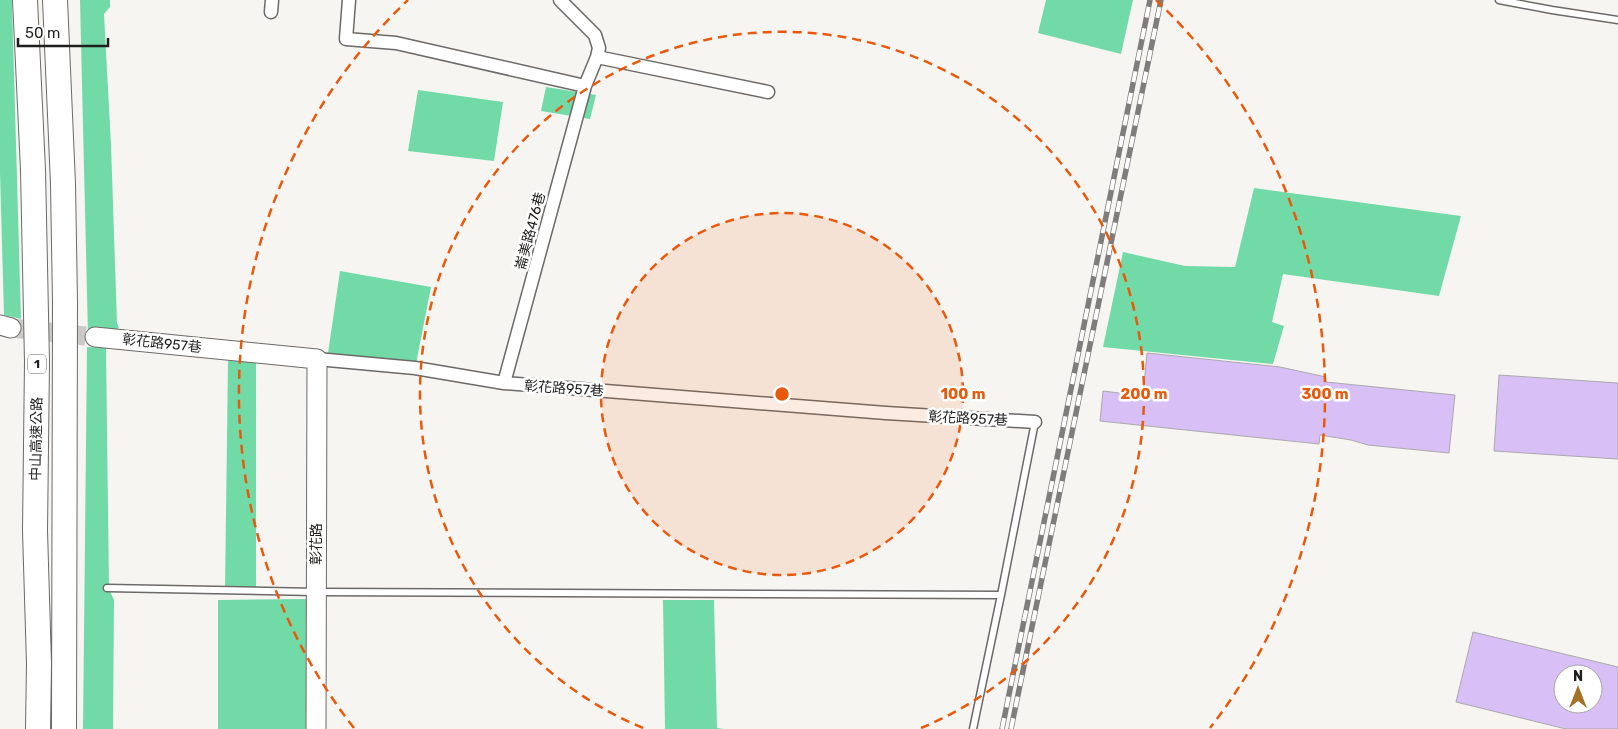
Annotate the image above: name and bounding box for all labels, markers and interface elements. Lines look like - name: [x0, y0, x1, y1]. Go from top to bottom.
- scale bar: [18, 15, 108, 47]
- text: 50 m: [25, 24, 60, 42]
- street label: 崙美路476巷: [512, 190, 549, 272]
- street label: 彰花路957巷: [121, 331, 203, 356]
- road number: 1: [28, 354, 46, 374]
- street label: 彰花路957巷: [524, 377, 604, 400]
- centre of rings: [773, 385, 791, 403]
- text: 100 m: [941, 385, 985, 403]
- text: 200 m: [1120, 385, 1168, 403]
- text: 300 m: [1301, 385, 1349, 403]
- street label: 中山高速公路: [27, 397, 46, 481]
- street label: 彰花路957巷: [928, 408, 1008, 429]
- street label: 彰花路: [308, 523, 325, 565]
- north arrow: [1553, 664, 1603, 714]
- text: N: [1573, 668, 1583, 685]

